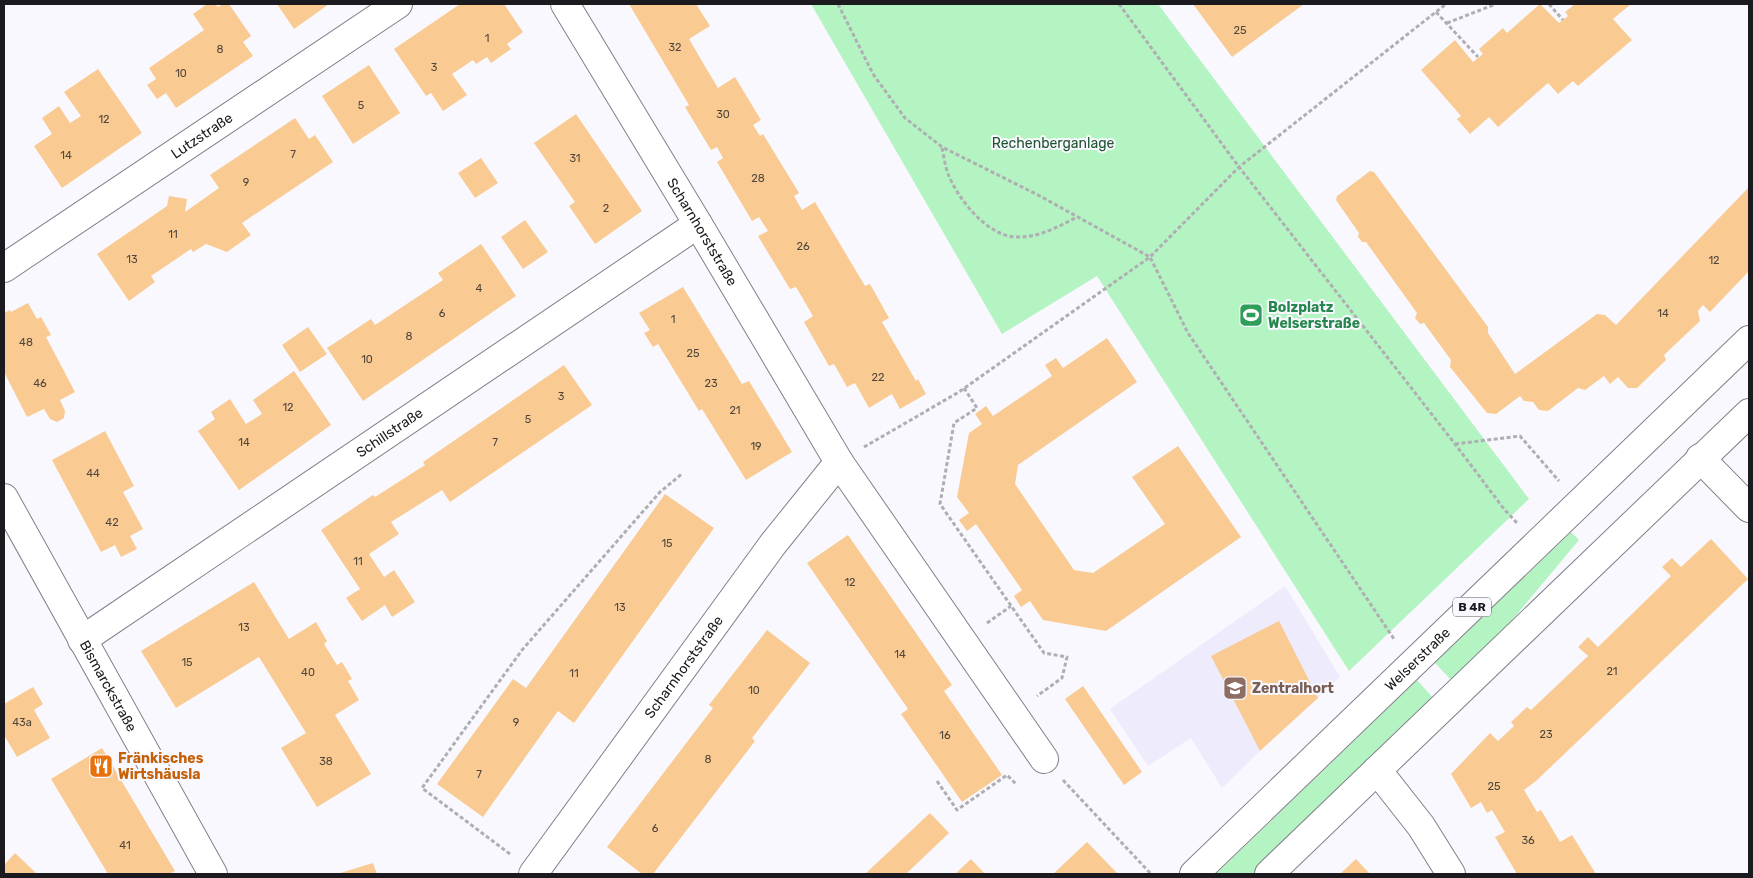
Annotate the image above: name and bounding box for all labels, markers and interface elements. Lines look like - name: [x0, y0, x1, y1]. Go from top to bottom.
- house number: 25: [1234, 24, 1247, 37]
- house number: 1: [485, 32, 489, 45]
- house number: 32: [668, 41, 682, 54]
- house number: 8: [217, 43, 224, 56]
- house number: 3: [431, 61, 438, 74]
- house number: 10: [175, 67, 187, 80]
- house number: 5: [358, 99, 365, 112]
- house number: 30: [716, 108, 730, 121]
- street label: Lutzstraße: [168, 109, 236, 162]
- house number: 12: [98, 113, 110, 126]
- park label: Rechenberganlage: [992, 135, 1115, 152]
- house number: 7: [290, 148, 296, 161]
- house number: 14: [60, 149, 72, 162]
- house number: 31: [569, 152, 581, 165]
- house number: 28: [751, 172, 765, 185]
- street label: Scharnhorststraße: [664, 175, 741, 289]
- house number: 9: [243, 176, 249, 189]
- house number: 2: [603, 202, 609, 215]
- house number: 11: [168, 228, 178, 241]
- house number: 26: [796, 240, 810, 253]
- house number: 13: [126, 253, 138, 266]
- house number: 12: [1708, 254, 1720, 267]
- house number: 4: [476, 282, 483, 295]
- place label: Bolzplatz Welserstraße: [1268, 299, 1360, 332]
- sports icon: Bolzplatz Welserstraße: [1238, 302, 1264, 328]
- house number: 6: [439, 307, 446, 320]
- house number: 14: [1657, 307, 1669, 320]
- house number: 1: [671, 313, 675, 326]
- house number: 8: [406, 330, 413, 343]
- house number: 48: [19, 336, 33, 349]
- house number: 25: [687, 347, 700, 360]
- house number: 10: [361, 353, 373, 366]
- house number: 22: [872, 371, 884, 384]
- house number: 46: [33, 377, 47, 390]
- house number: 23: [704, 377, 718, 390]
- house number: 3: [558, 390, 565, 403]
- house number: 12: [282, 401, 294, 414]
- street label: Schillstraße: [353, 404, 426, 461]
- house number: 21: [729, 404, 741, 417]
- house number: 5: [525, 413, 532, 426]
- house number: 14: [238, 436, 250, 449]
- house number: 7: [492, 436, 498, 449]
- house number: 19: [750, 440, 762, 453]
- house number: 44: [86, 467, 100, 480]
- house number: 42: [105, 516, 119, 529]
- house number: 15: [661, 537, 673, 550]
- house number: 11: [353, 555, 363, 568]
- house number: 12: [844, 576, 856, 589]
- road number: B 4R: [1453, 598, 1491, 616]
- house number: 13: [614, 601, 626, 614]
- street label: Scharnhorststraße: [641, 612, 727, 722]
- house number: 13: [238, 621, 250, 634]
- street label: Welserstraße: [1381, 624, 1454, 694]
- street label: Bismarckstraße: [76, 637, 141, 735]
- house number: 14: [894, 648, 906, 661]
- house number: 15: [181, 656, 193, 669]
- house number: 21: [1606, 665, 1618, 678]
- house number: 40: [301, 666, 315, 679]
- house number: 11: [569, 667, 579, 680]
- school or university icon: Zentralhort: [1222, 675, 1248, 701]
- place label: Zentralhort: [1252, 680, 1334, 697]
- house number: 10: [748, 684, 760, 697]
- house number: 43a: [12, 716, 32, 729]
- house number: 9: [513, 716, 519, 729]
- house number: 23: [1539, 728, 1553, 741]
- house number: 16: [939, 729, 951, 742]
- place label: Fränkisches Wirtshäusla: [118, 750, 204, 783]
- restaurant icon: Fränkisches Wirtshäusla: [88, 753, 114, 779]
- house number: 8: [705, 753, 712, 766]
- house number: 38: [319, 755, 333, 768]
- house number: 7: [476, 768, 482, 781]
- house number: 25: [1488, 780, 1501, 793]
- house number: 6: [652, 822, 659, 835]
- house number: 36: [1521, 834, 1535, 847]
- house number: 41: [119, 839, 131, 852]

